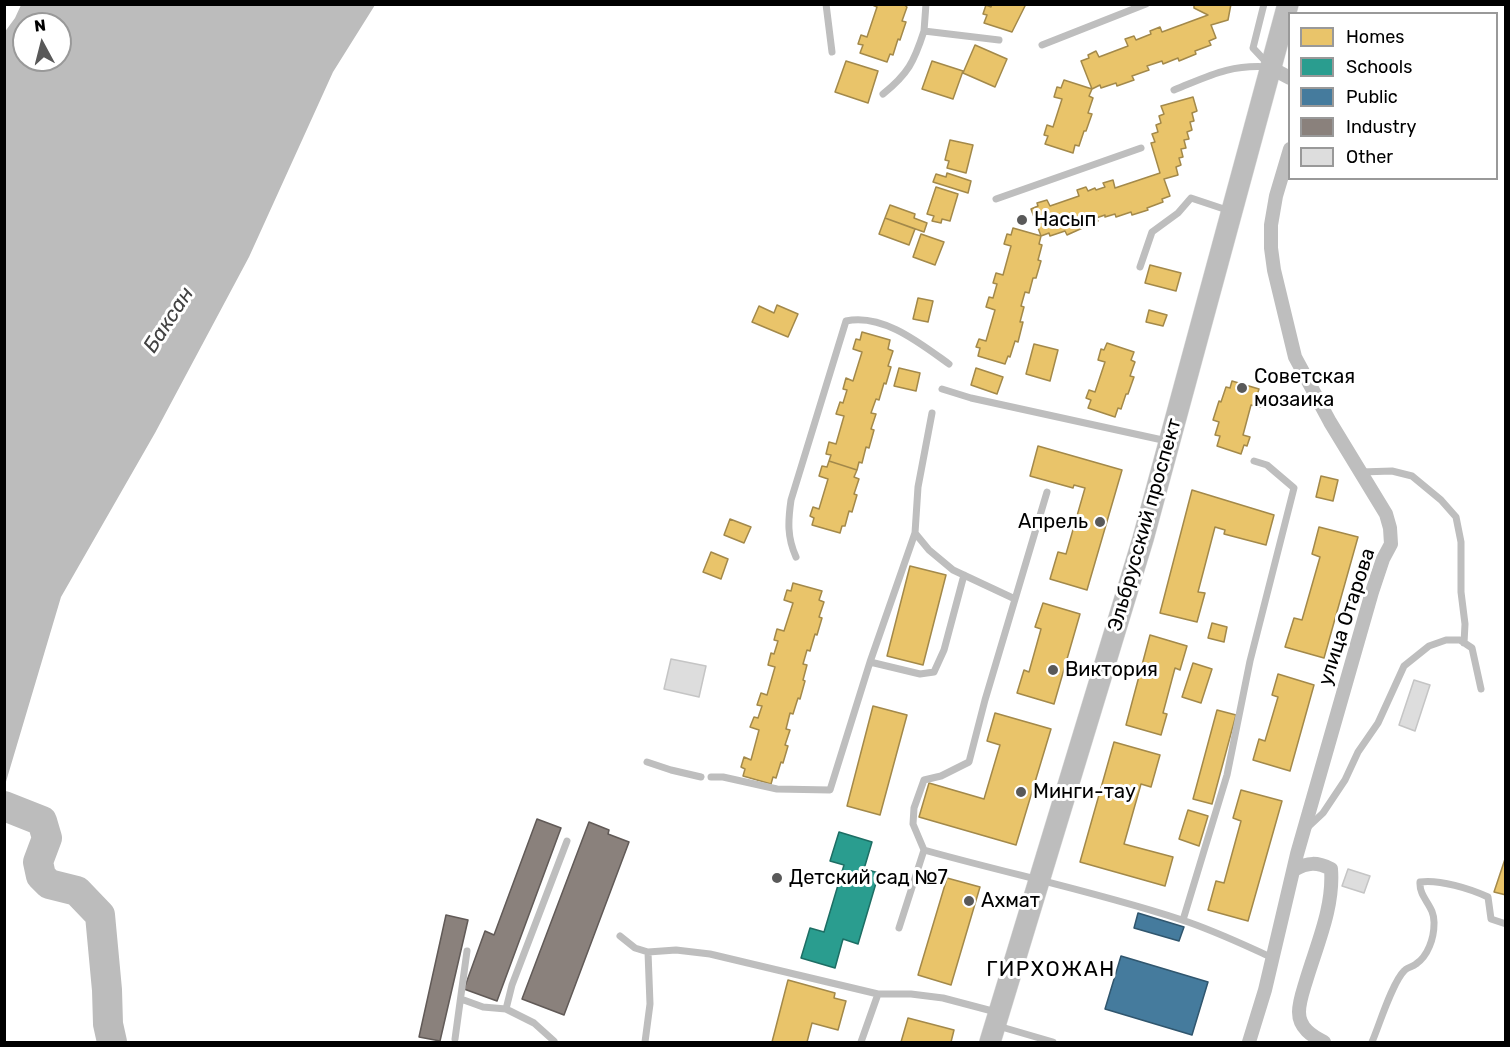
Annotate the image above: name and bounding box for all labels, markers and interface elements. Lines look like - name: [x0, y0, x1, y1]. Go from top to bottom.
- north arrow: [12, 12, 72, 72]
- legend: [1288, 12, 1498, 180]
- text: N: [33, 15, 47, 36]
- text: Homes: [1346, 26, 1404, 48]
- text: Schools: [1346, 56, 1412, 78]
- text: Public: [1346, 86, 1398, 108]
- text: Industry: [1346, 116, 1416, 138]
- text: Other: [1346, 146, 1393, 168]
- place label: Насып: [1034, 208, 1096, 232]
- marker: Насып: [1015, 213, 1029, 227]
- water label: Баксан: [139, 283, 199, 357]
- place label: Советская мозаика: [1254, 365, 1355, 412]
- marker: Советская мозаика: [1235, 381, 1249, 395]
- street label: Эльбрусский проспект: [1103, 416, 1187, 634]
- place label: Апрель: [1018, 510, 1088, 534]
- marker: Апрель: [1093, 515, 1107, 529]
- street label: улица Отарова: [1314, 545, 1380, 689]
- place label: Виктория: [1065, 658, 1158, 682]
- marker: Виктория: [1046, 663, 1060, 677]
- place label: Минги-тау: [1033, 780, 1136, 804]
- marker: Минги-тау: [1014, 785, 1028, 799]
- place label: Детский сад №7: [789, 866, 948, 890]
- marker: Детский сад №7: [770, 871, 784, 885]
- place label: Ахмат: [981, 889, 1040, 913]
- marker: Ахмат: [962, 894, 976, 908]
- district label: ГИРХОЖАН: [986, 957, 1116, 983]

